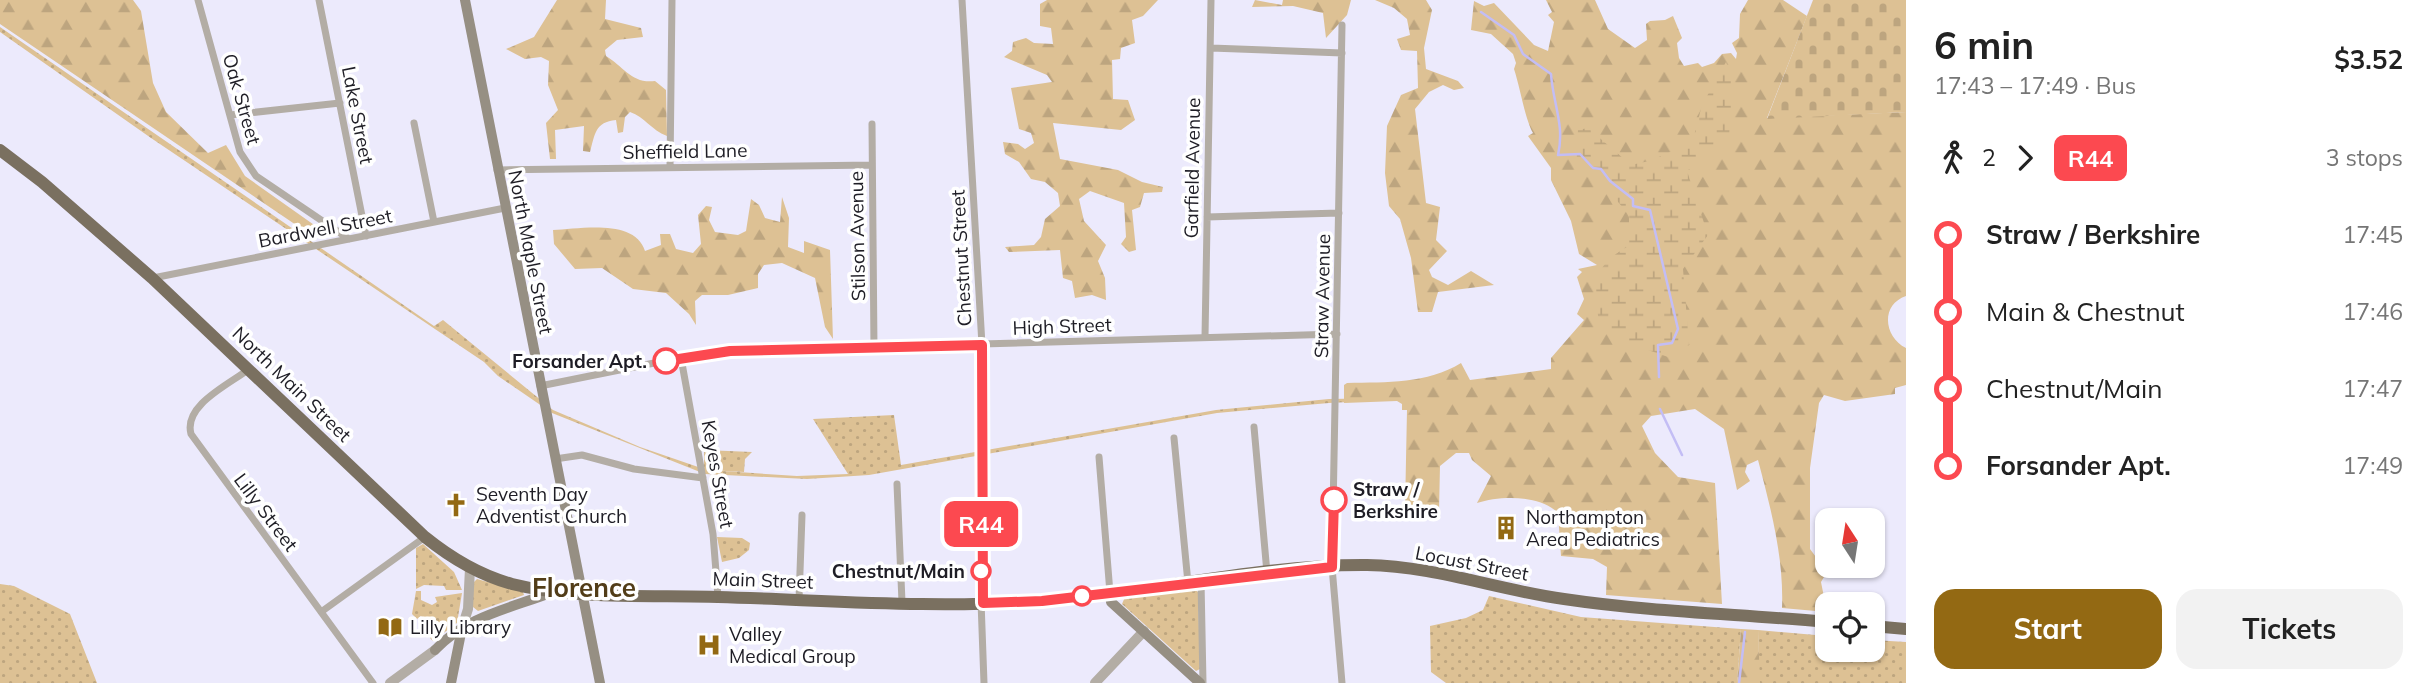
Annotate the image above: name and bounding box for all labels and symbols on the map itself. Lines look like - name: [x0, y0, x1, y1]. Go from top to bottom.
- street label: Oak Street: [218, 51, 266, 148]
- street label: Lake Street: [337, 64, 379, 166]
- street label: Garfield Avenue: [1179, 97, 1205, 239]
- street label: Sheffield Lane: [622, 138, 748, 164]
- street label: North Maple Street: [503, 168, 559, 336]
- street label: Stilson Avenue: [844, 171, 870, 301]
- street label: Chestnut Street: [945, 189, 977, 327]
- street label: Bardwell Street: [256, 203, 394, 253]
- street label: Straw Avenue: [1309, 234, 1335, 358]
- street label: High Street: [1012, 312, 1112, 340]
- street label: North Main Street: [228, 321, 357, 447]
- marker: Forsander Apt.: [653, 348, 679, 374]
- place label: Forsander Apt.: [512, 349, 647, 373]
- street label: Keyes Street: [697, 418, 739, 530]
- street label: Lilly Street: [229, 468, 303, 556]
- place label: Straw / Berkshire: [1353, 477, 1438, 523]
- place label: Seventh Day Adventist Church: [476, 482, 627, 528]
- marker: Straw / Berkshire: [1321, 487, 1347, 513]
- church icon: Seventh Day Adventist Church: [442, 491, 470, 519]
- line badge: R44: [941, 501, 1021, 547]
- place label: Northampton Area Pediatrics: [1526, 505, 1660, 551]
- north arrow: [1815, 508, 1885, 578]
- building icon: Northampton Area Pediatrics: [1492, 514, 1520, 542]
- street label: Locust Street: [1413, 540, 1531, 586]
- place label: Chestnut/Main: [832, 559, 965, 583]
- marker: Chestnut/Main: [971, 561, 991, 581]
- street label: Main Street: [712, 566, 814, 594]
- district label: Florence: [532, 571, 636, 604]
- unlabelled marker: [1072, 586, 1092, 606]
- library icon: Lilly Library: [376, 613, 404, 641]
- place label: Lilly Library: [410, 615, 511, 639]
- place label: Valley Medical Group: [729, 622, 856, 668]
- hospital icon: Valley Medical Group: [695, 631, 723, 659]

